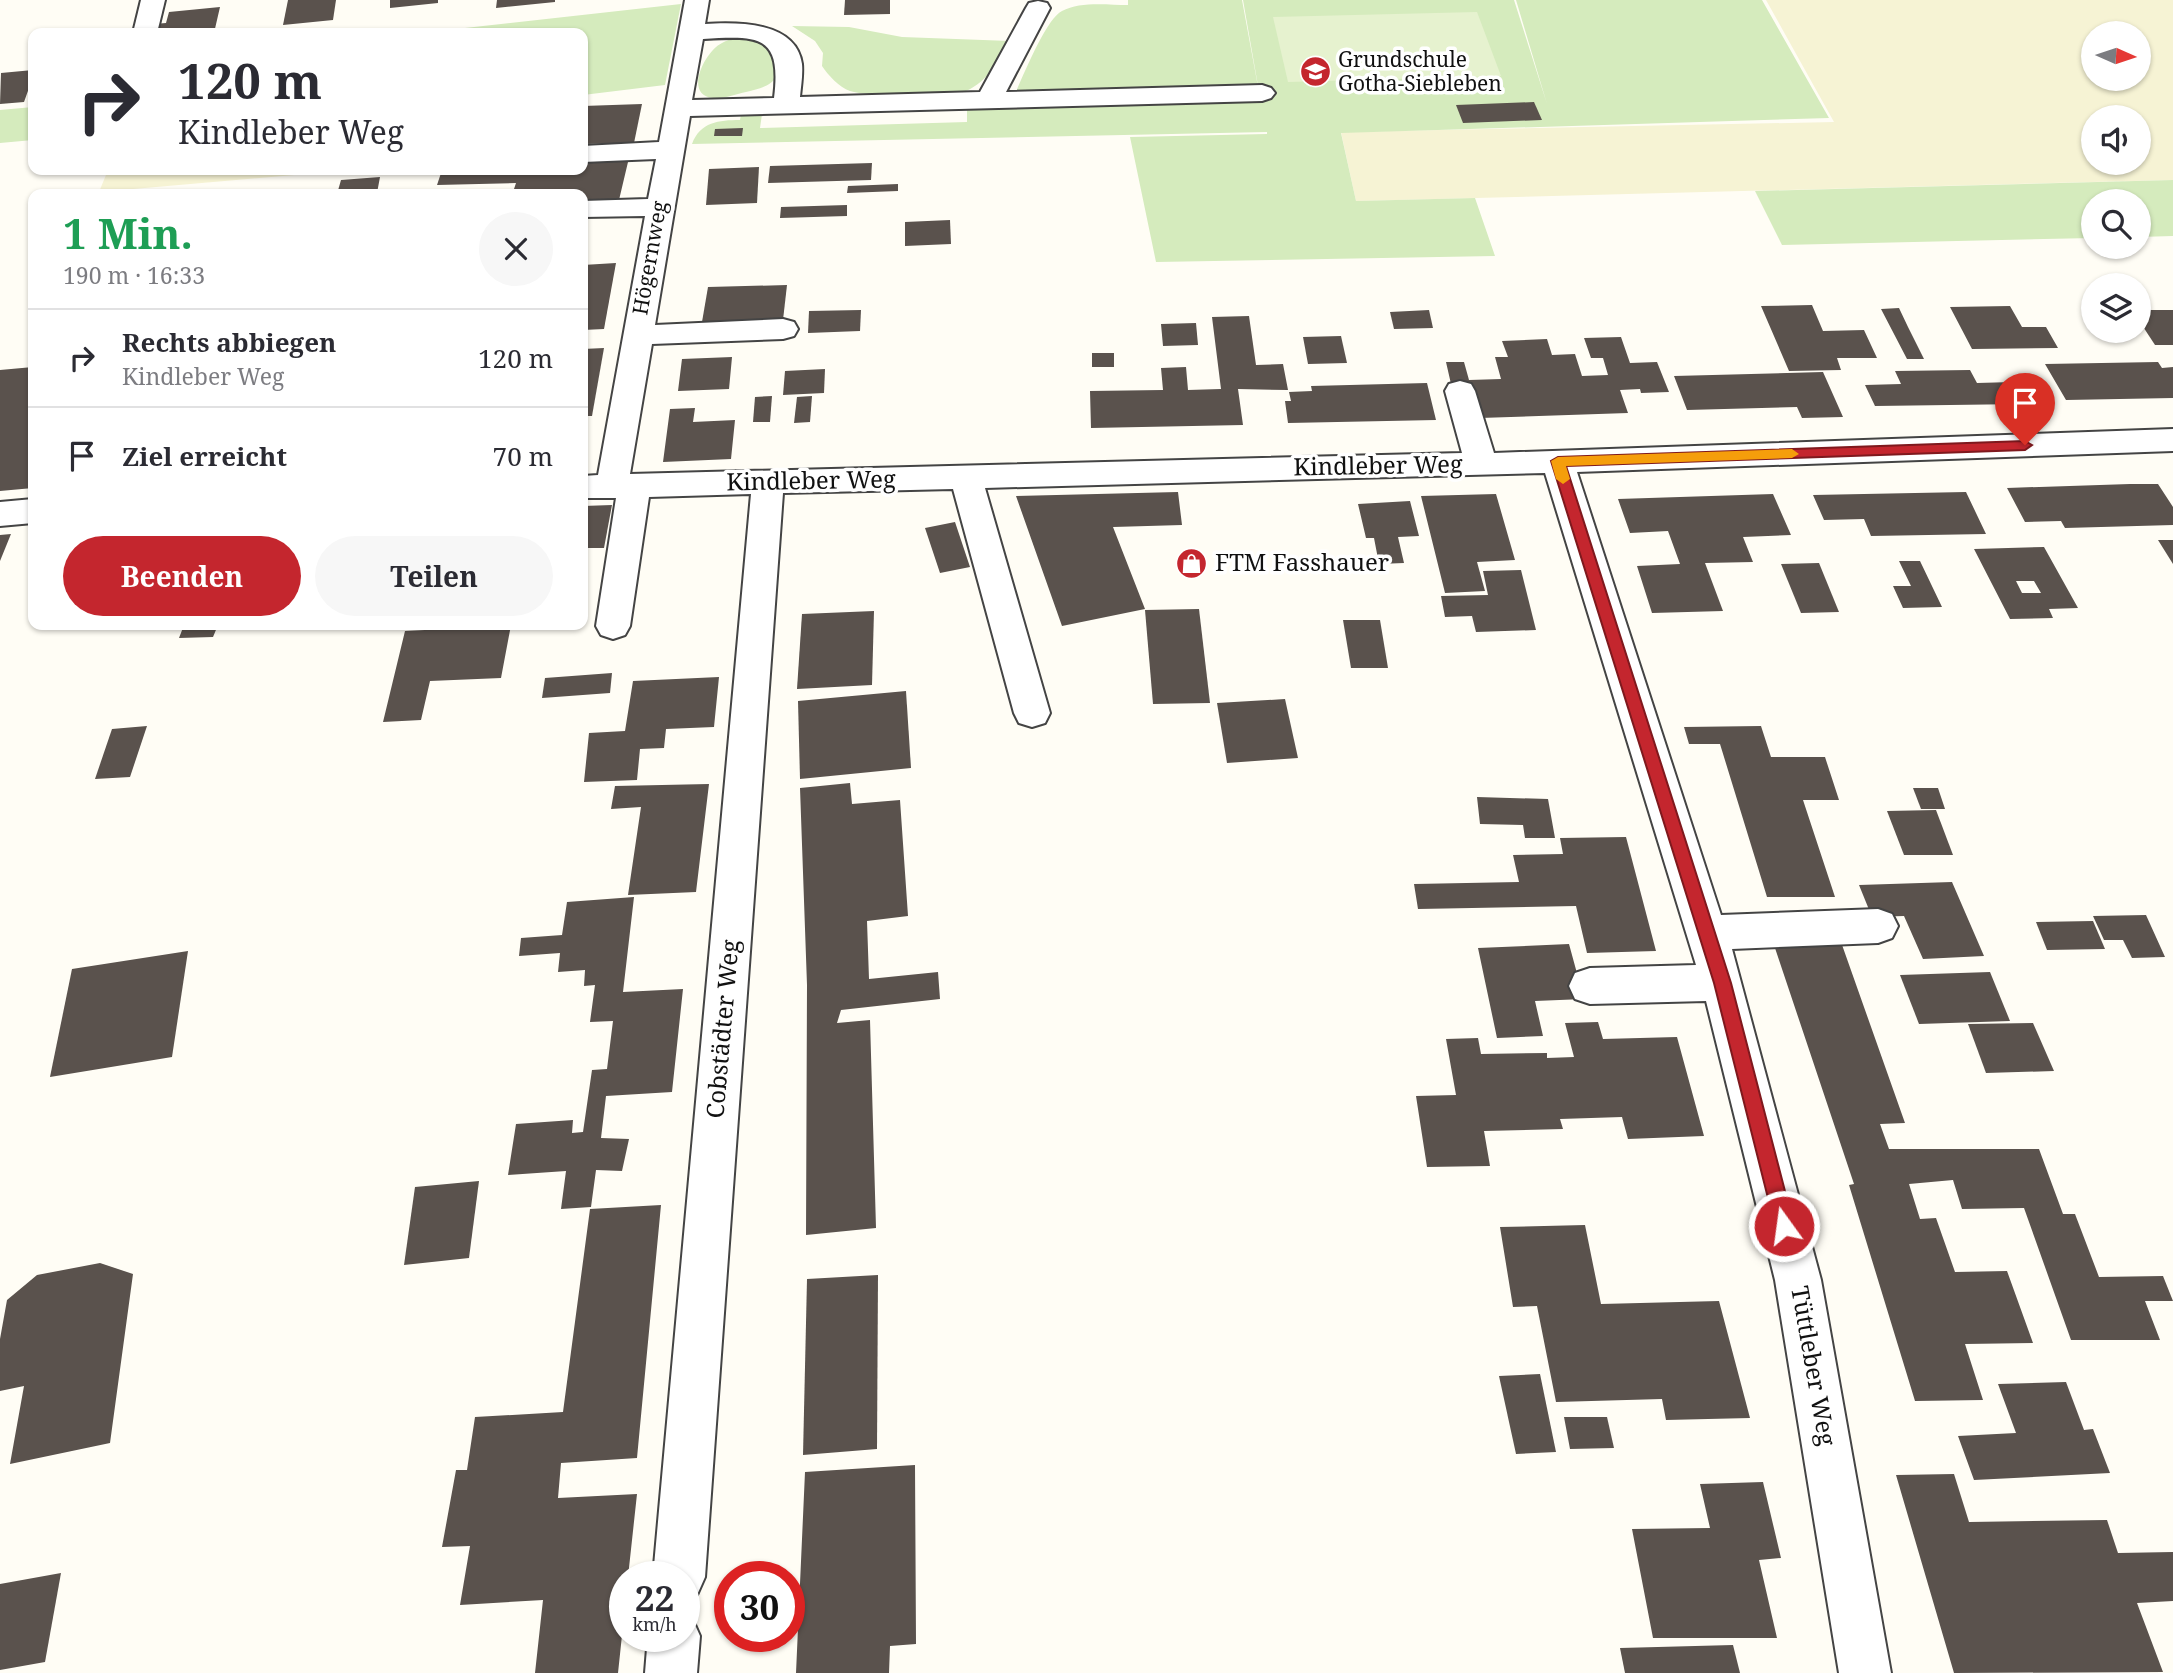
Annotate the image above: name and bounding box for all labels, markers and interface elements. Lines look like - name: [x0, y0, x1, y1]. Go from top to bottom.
- north arrow: [2081, 21, 2151, 91]
- map controls: [2081, 21, 2151, 343]
- place label: Grundschule Gotha-Siebleben: [1338, 45, 1502, 97]
- text: 120 m: [178, 47, 322, 113]
- school or university icon: Grundschule Gotha-Siebleben: [1298, 55, 1332, 89]
- icon: right: [63, 56, 154, 147]
- button: sound: [2081, 105, 2151, 175]
- text: Kindleber Weg: [178, 110, 404, 153]
- button: search: [2081, 189, 2151, 259]
- street label: Högernweg: [625, 198, 673, 317]
- text: 1 Min.: [63, 204, 193, 261]
- button: close: [479, 212, 553, 286]
- text: 190 m · 16:33: [63, 259, 205, 291]
- button: layers: [2081, 273, 2151, 343]
- text: Rechts abbiegen: [122, 324, 336, 360]
- icon: right: [63, 339, 101, 377]
- text: 120 m: [478, 340, 553, 376]
- text: Kindleber Weg: [122, 360, 284, 392]
- pin: [1995, 373, 2055, 445]
- icon: arrive: [2006, 384, 2044, 422]
- icon: arrive: [63, 437, 101, 475]
- text: Ziel erreicht: [122, 438, 287, 474]
- text: 70 m: [493, 438, 553, 474]
- street label: Kindleber Weg: [1293, 447, 1463, 482]
- street label: Kindleber Weg: [726, 462, 896, 497]
- button: Beenden: [63, 536, 301, 616]
- button: Teilen: [315, 536, 553, 616]
- place label: FTM Fasshauer: [1215, 545, 1389, 578]
- shop icon: FTM Fasshauer: [1175, 546, 1209, 580]
- street label: Cobstädter Weg: [697, 938, 746, 1120]
- position arrow: [1747, 1189, 1821, 1263]
- street label: Tüttleber Weg: [1784, 1283, 1845, 1448]
- speed limit sign: 30: [714, 1561, 805, 1652]
- text: 22: [635, 1574, 674, 1621]
- text: km/h: [632, 1612, 677, 1636]

